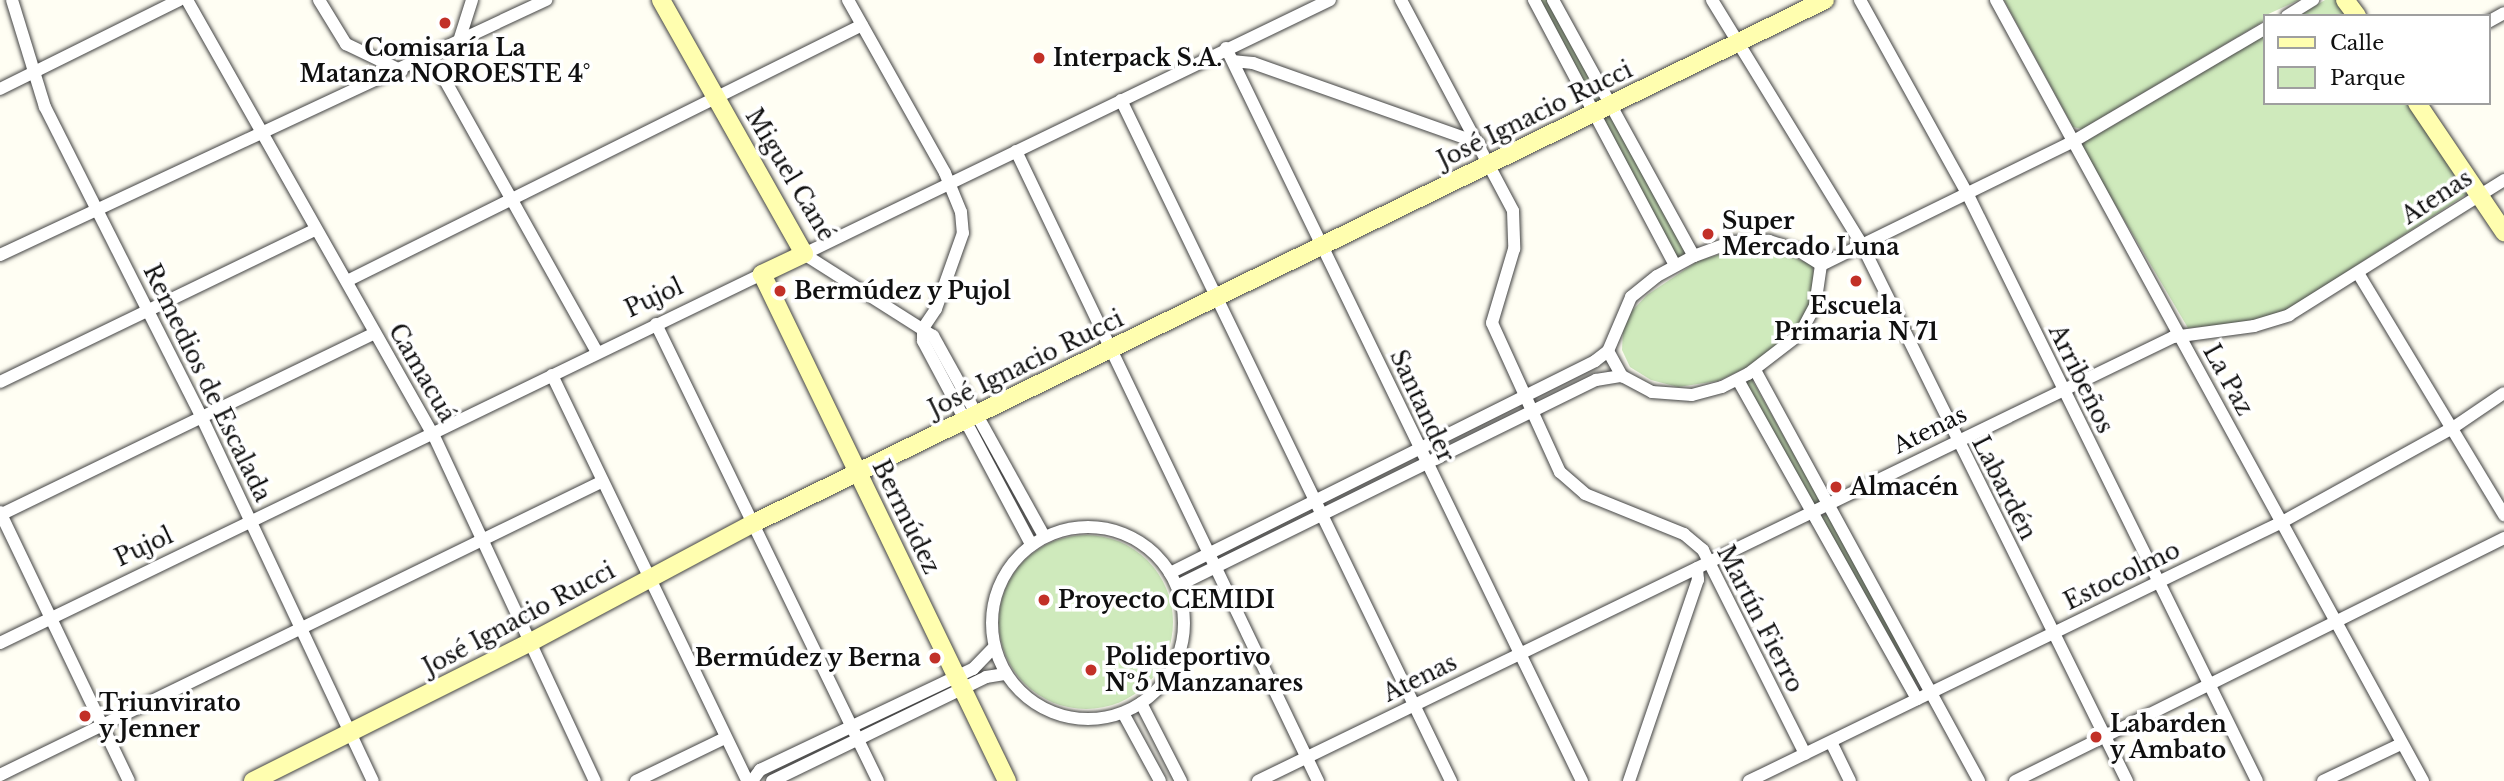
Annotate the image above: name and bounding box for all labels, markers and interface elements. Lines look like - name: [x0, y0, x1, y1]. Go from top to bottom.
- legend: [2262, 14, 2490, 105]
- marker: Comisaría La Matanza NOROESTE 4°: [437, 15, 453, 31]
- text: Calle: [2330, 30, 2384, 56]
- place label: Comisaría La Matanza NOROESTE 4°: [300, 34, 590, 88]
- place label: Interpack S.A.: [1053, 44, 1223, 72]
- marker: Interpack S.A.: [1031, 50, 1047, 66]
- street label: José Ignacio Rucci: [1433, 56, 1637, 174]
- text: Parque: [2330, 65, 2405, 91]
- street label: Miguel Cané: [740, 104, 840, 246]
- street label: Atenas: [2397, 164, 2477, 230]
- place label: Super Mercado Luna: [1722, 207, 1899, 261]
- marker: Super Mercado Luna: [1700, 226, 1716, 242]
- street label: Remedios de Escalada: [138, 260, 276, 506]
- street label: Pujol: [621, 273, 687, 323]
- marker: Escuela Primaria N 71: [1848, 273, 1864, 289]
- place label: Bermúdez y Pujol: [794, 277, 1012, 305]
- marker: Bermúdez y Pujol: [772, 283, 788, 299]
- place label: Escuela Primaria N 71: [1774, 292, 1938, 346]
- street label: José Ignacio Rucci: [924, 305, 1128, 423]
- street label: Camacuá: [383, 319, 461, 427]
- street label: Arribeños: [2043, 320, 2119, 438]
- street label: La Paz: [2197, 340, 2259, 420]
- street label: Santander: [1384, 346, 1460, 466]
- street label: Atenas: [1889, 400, 1971, 460]
- street label: Labardén: [1966, 432, 2042, 544]
- street label: Bermúdez: [867, 455, 945, 579]
- place label: Almacén: [1850, 473, 1959, 501]
- marker: Almacén: [1828, 479, 1844, 495]
- street label: Pujol: [111, 522, 177, 572]
- street label: Estocolmo: [2060, 536, 2184, 616]
- street label: Martín Fierro: [1711, 541, 1809, 697]
- street label: José Ignacio Rucci: [418, 557, 620, 681]
- place label: Proyecto CEMIDI: [1058, 586, 1275, 614]
- marker: Proyecto CEMIDI: [1036, 592, 1052, 608]
- place label: Polideportivo Nº5 Manzanares: [1105, 643, 1303, 697]
- place label: Bermúdez y Berna: [693, 644, 921, 672]
- street label: Atenas: [1379, 648, 1461, 708]
- marker: Bermúdez y Berna: [927, 650, 943, 666]
- marker: Polideportivo Nº5 Manzanares: [1083, 662, 1099, 678]
- place label: Triunvirato y Jenner: [99, 689, 241, 743]
- marker: Triunvirato y Jenner: [77, 708, 93, 724]
- place label: Labarden y Ambato: [2110, 710, 2228, 764]
- marker: Labarden y Ambato: [2088, 729, 2104, 745]

